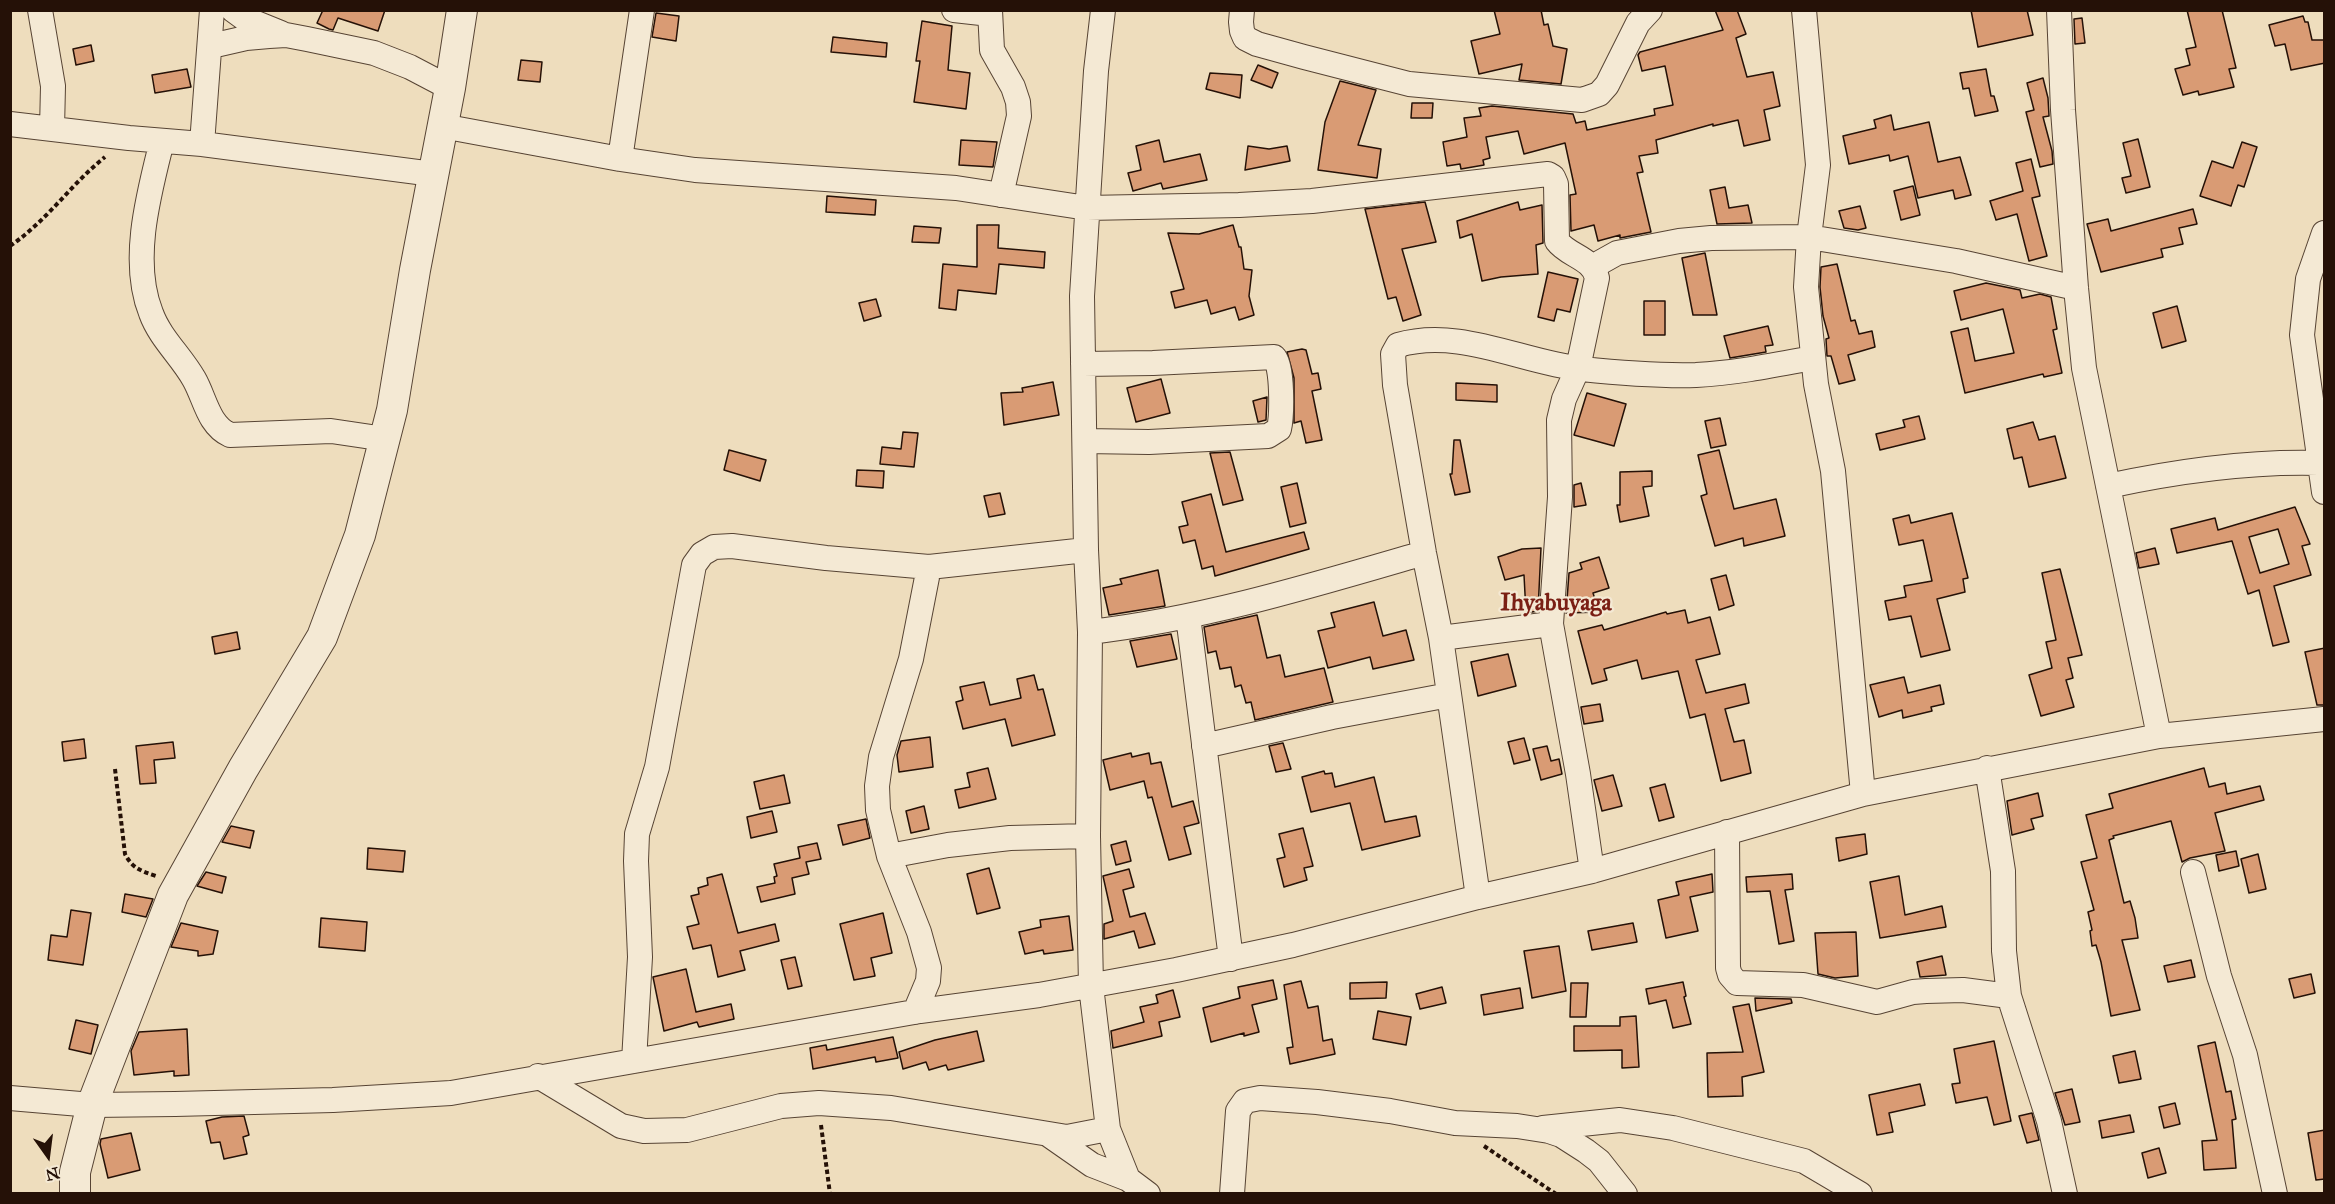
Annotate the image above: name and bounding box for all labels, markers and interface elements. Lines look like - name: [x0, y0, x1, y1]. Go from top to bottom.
- district label: Ihyabuyaga: [1500, 590, 1612, 618]
- north arrow: [18, 1126, 78, 1186]
- text: N: [44, 1163, 61, 1185]

